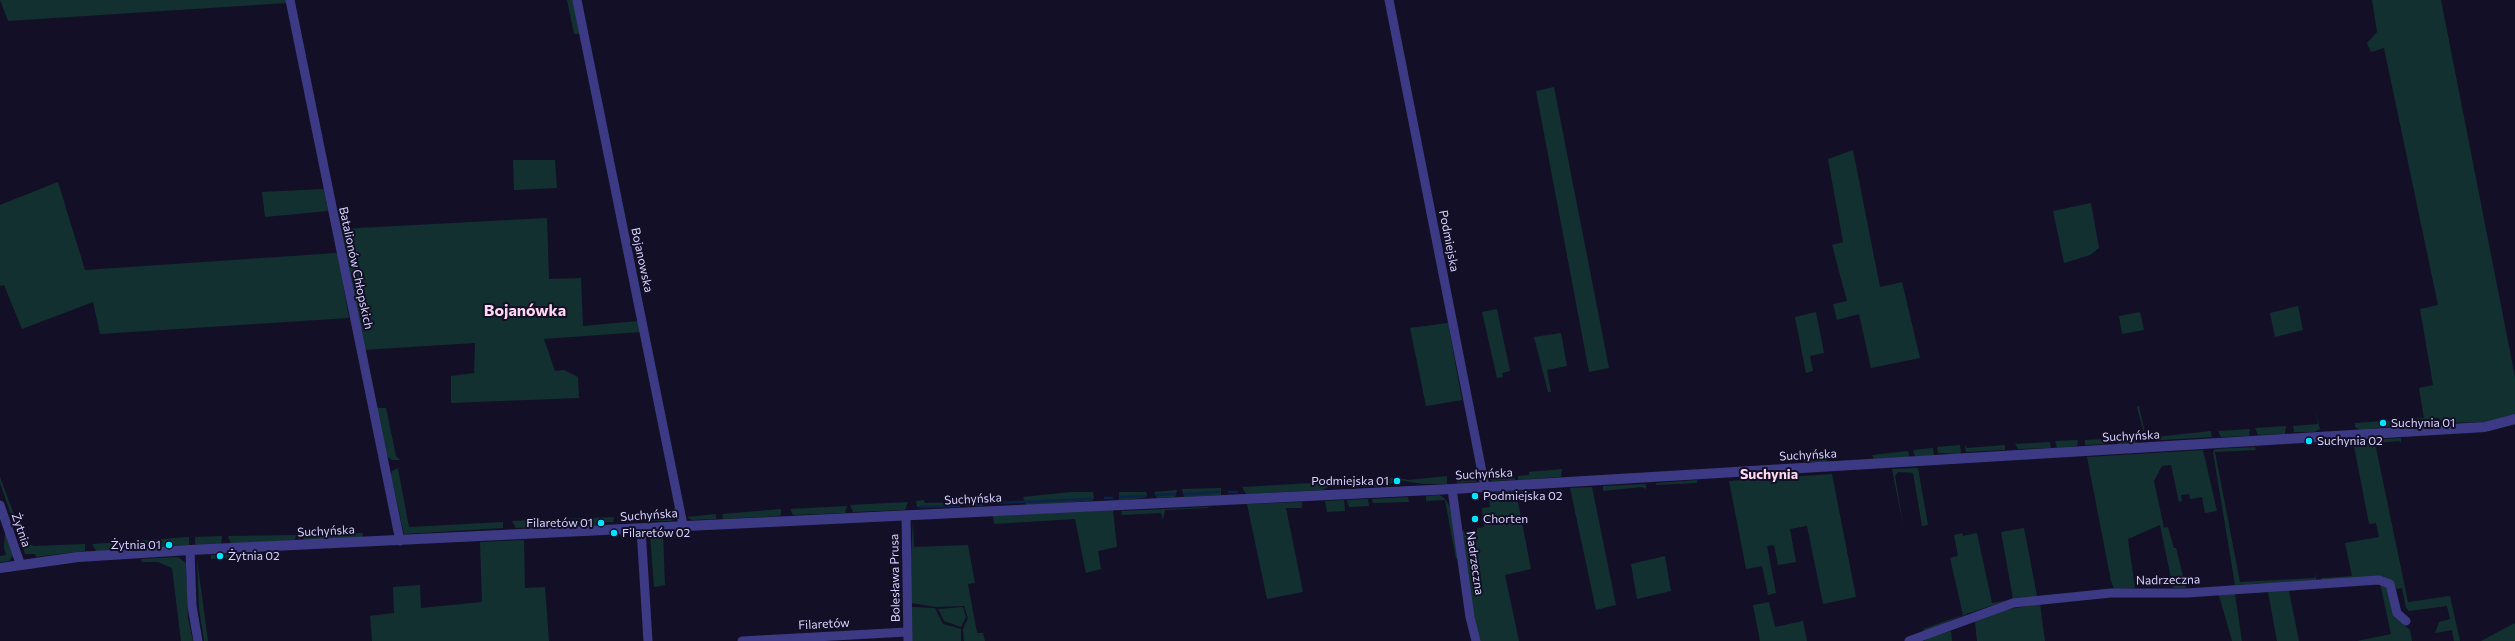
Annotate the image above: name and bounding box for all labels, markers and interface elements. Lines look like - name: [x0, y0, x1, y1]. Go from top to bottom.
- street label: Batalionów Chłopskich: [336, 205, 376, 331]
- street label: Podmiejska: [1436, 209, 1462, 273]
- street label: Bojanowska: [628, 226, 656, 294]
- district label: Bojanówka: [484, 301, 566, 321]
- place label: Suchynia 01: [2391, 416, 2455, 430]
- marker: Suchynia 01: [2378, 418, 2388, 428]
- street label: Suchyńska: [2102, 427, 2160, 445]
- place label: Suchynia 02: [2317, 434, 2383, 448]
- marker: Suchynia 02: [2304, 436, 2314, 446]
- street label: Suchyńska: [1779, 446, 1837, 464]
- street label: Suchyńska: [1455, 465, 1513, 483]
- district label: Suchynia: [1740, 466, 1798, 482]
- place label: Podmiejska 01: [1311, 474, 1389, 488]
- marker: Podmiejska 01: [1392, 476, 1402, 486]
- place label: Podmiejska 02: [1483, 489, 1562, 503]
- street label: Suchyńska: [944, 490, 1002, 508]
- marker: Podmiejska 02: [1470, 491, 1480, 501]
- street label: Suchyńska: [620, 506, 678, 524]
- street label: Żytnia: [9, 511, 33, 549]
- place label: Chorten: [1483, 512, 1528, 526]
- marker: Chorten: [1470, 514, 1480, 524]
- place label: Filaretów 01: [526, 516, 593, 530]
- marker: Filaretów 01: [596, 518, 606, 528]
- street label: Suchyńska: [297, 522, 355, 540]
- place label: Filaretów 02: [622, 526, 690, 540]
- marker: Filaretów 02: [609, 528, 619, 538]
- street label: Nadrzeczna: [1463, 530, 1487, 596]
- street label: Bolesława Prusa: [887, 534, 903, 622]
- place label: Żytnia 01: [111, 538, 161, 552]
- marker: Żytnia 01: [164, 540, 174, 550]
- place label: Żytnia 02: [228, 549, 280, 563]
- marker: Żytnia 02: [215, 551, 225, 561]
- street label: Nadrzeczna: [2136, 572, 2200, 588]
- street label: Filaretów: [798, 615, 850, 633]

